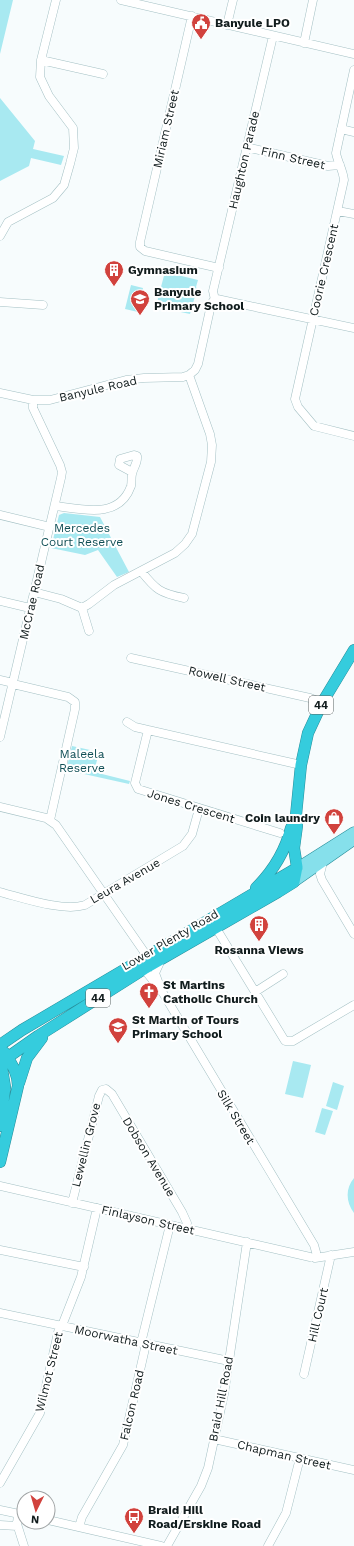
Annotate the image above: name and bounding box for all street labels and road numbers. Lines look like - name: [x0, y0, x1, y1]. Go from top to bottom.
- street label: Miriam Street: [150, 88, 182, 170]
- street label: Haughton Parade: [226, 109, 262, 211]
- street label: Finn Street: [259, 144, 327, 172]
- street label: Coorie Crescent: [307, 223, 341, 317]
- street label: Banyule Road: [58, 373, 138, 405]
- street label: McCrae Road: [17, 563, 47, 641]
- street label: Rowell Street: [187, 663, 267, 695]
- road number: 44: [309, 696, 333, 714]
- street label: Jones Crescent: [146, 786, 236, 826]
- street label: Leura Avenue: [87, 855, 163, 907]
- street label: Lower Plenty Road: [119, 907, 221, 973]
- road number: 44: [86, 989, 110, 1007]
- street label: Silk Street: [214, 1087, 258, 1147]
- street label: Lewellin Grove: [69, 1101, 103, 1189]
- street label: Dobson Avenue: [120, 1115, 178, 1199]
- street label: Finlayson Street: [100, 1202, 196, 1238]
- street label: Hill Court: [305, 1286, 331, 1344]
- street label: Moorwatha Street: [73, 1322, 179, 1358]
- street label: Wilmot Street: [32, 1330, 66, 1414]
- street label: Braid Hill Road: [206, 1355, 236, 1443]
- street label: Falcon Road: [117, 1368, 147, 1442]
- street label: Chapman Street: [236, 1437, 332, 1473]

